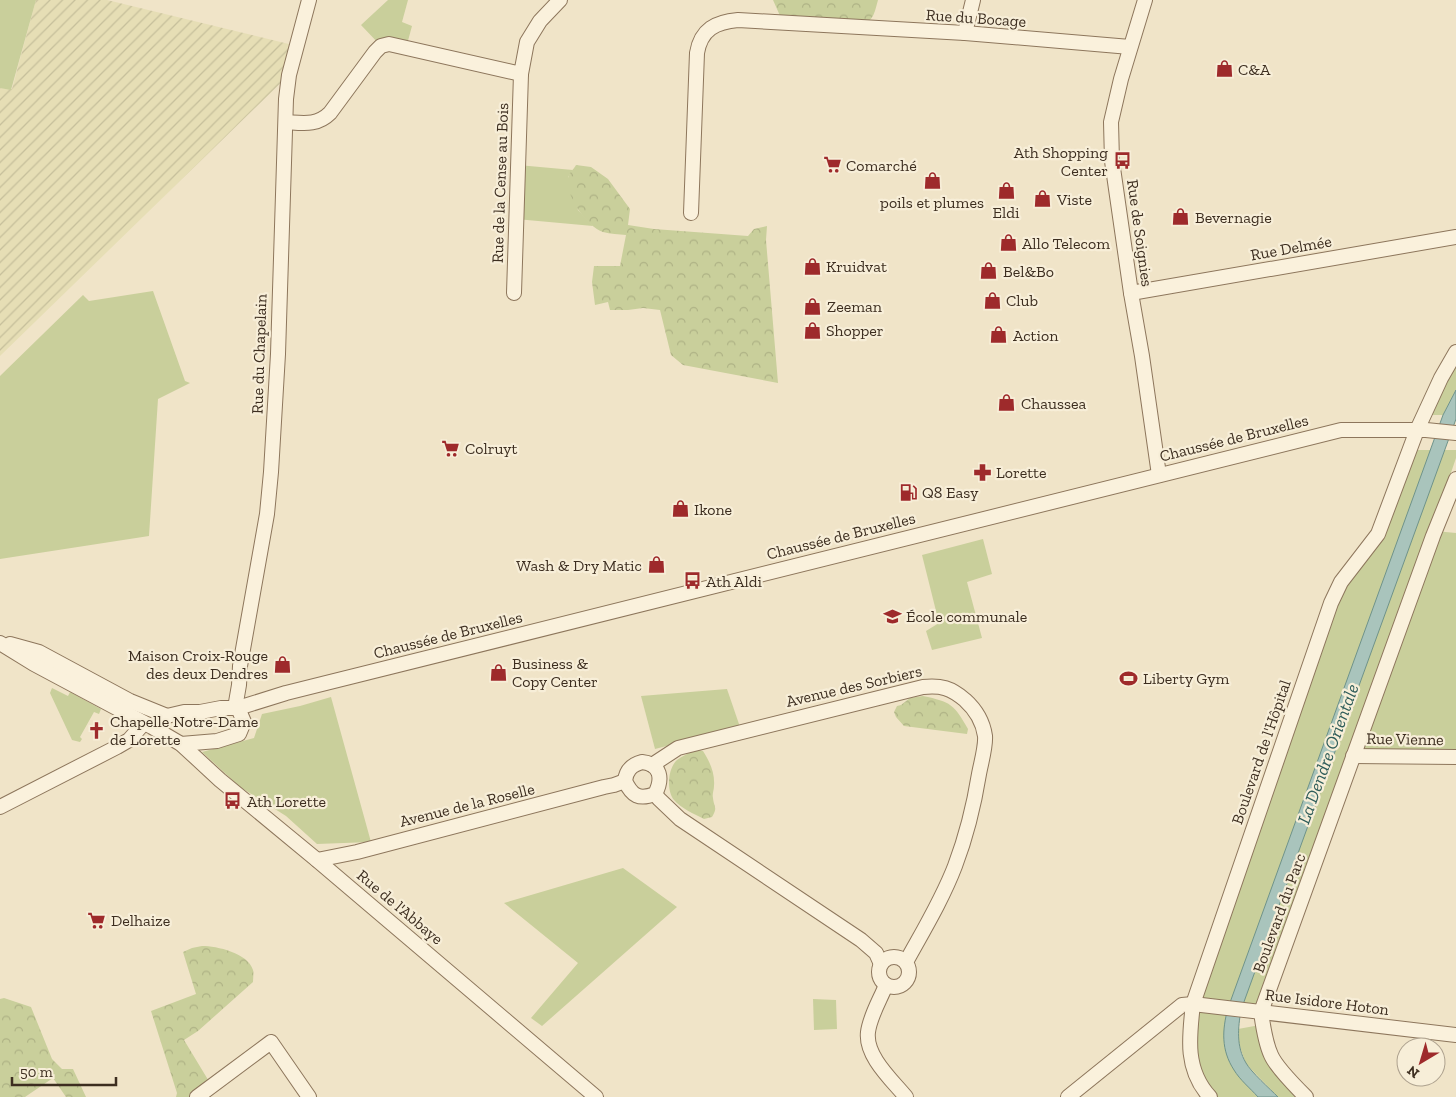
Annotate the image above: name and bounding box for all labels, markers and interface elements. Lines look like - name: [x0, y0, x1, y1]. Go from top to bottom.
- street label: Rue du Bocage: [925, 5, 1027, 31]
- shop icon: C&A: [1214, 59, 1234, 79]
- place label: C&A: [1238, 60, 1271, 79]
- street label: Rue de la Cense au Bois: [488, 102, 512, 264]
- place label: Ath Shopping Center: [1014, 143, 1108, 180]
- bus stop icon: Ath Shopping Center: [1112, 151, 1132, 171]
- supermarket icon: Comarché: [822, 155, 842, 175]
- place label: Comarché: [846, 156, 917, 175]
- shop icon: poils et plumes: [922, 171, 942, 191]
- street label: Rue de Soignies: [1123, 178, 1157, 288]
- shop icon: Eldi: [996, 180, 1016, 200]
- shop icon: Viste: [1033, 189, 1053, 209]
- place label: Viste: [1056, 190, 1092, 209]
- place label: poils et plumes: [880, 193, 984, 212]
- place label: Eldi: [993, 203, 1020, 222]
- shop icon: Bevernagie: [1171, 207, 1191, 227]
- place label: Bevernagie: [1195, 208, 1272, 227]
- street label: Rue Delmée: [1249, 232, 1333, 264]
- shop icon: Allo Telecom: [998, 233, 1018, 253]
- place label: Allo Telecom: [1022, 234, 1110, 253]
- shop icon: Kruidvat: [802, 256, 822, 276]
- place label: Kruidvat: [826, 257, 887, 276]
- shop icon: Bel&Bo: [979, 261, 999, 281]
- place label: Bel&Bo: [1003, 262, 1054, 281]
- shop icon: Club: [982, 290, 1002, 310]
- place label: Club: [1006, 291, 1038, 310]
- street label: Rue du Chapelain: [247, 293, 271, 414]
- shop icon: Zeeman: [803, 296, 823, 316]
- place label: Zeeman: [827, 297, 883, 316]
- shop icon: Shopper: [802, 320, 822, 340]
- place label: Shopper: [826, 321, 884, 340]
- shop icon: Action: [989, 325, 1009, 345]
- place label: Action: [1013, 326, 1059, 345]
- shop icon: Chaussea: [997, 393, 1017, 413]
- place label: Chaussea: [1021, 394, 1087, 413]
- street label: Chaussée de Bruxelles: [1158, 410, 1310, 466]
- supermarket icon: Colruyt: [441, 438, 461, 458]
- place label: Colruyt: [465, 439, 517, 458]
- pharmacy icon: Lorette: [972, 462, 992, 482]
- place label: Lorette: [996, 463, 1047, 482]
- fuel station icon: Q8 Easy: [898, 482, 918, 502]
- place label: Q8 Easy: [922, 483, 979, 502]
- shop icon: Ikone: [670, 499, 690, 519]
- place label: Ikone: [694, 500, 732, 519]
- street label: Chaussée de Bruxelles: [765, 508, 917, 564]
- shop icon: Wash & Dry Matic: [646, 555, 666, 575]
- place label: Wash & Dry Matic: [516, 556, 642, 575]
- bus stop icon: Ath Aldi: [682, 571, 702, 591]
- place label: Ath Aldi: [706, 572, 762, 591]
- school or university icon: École communale: [882, 606, 902, 626]
- street label: Chaussée de Bruxelles: [372, 607, 524, 663]
- place label: École communale: [906, 607, 1027, 626]
- place label: Maison Croix-Rouge des deux Dendres: [128, 646, 268, 683]
- shop icon: Maison Croix-Rouge des deux Dendres: [272, 654, 292, 674]
- place label: Business & Copy Center: [512, 654, 598, 691]
- street label: Avenue des Sorbiers: [784, 661, 924, 711]
- shop icon: Business & Copy Center: [488, 662, 508, 682]
- sports icon: Liberty Gym: [1119, 668, 1139, 688]
- place label: Liberty Gym: [1143, 669, 1230, 688]
- street label: Boulevard de l'Hôpital: [1227, 677, 1295, 827]
- water label: La Dendre Orientale: [1292, 681, 1364, 827]
- place label: Chapelle Notre-Dame de Lorette: [110, 712, 258, 749]
- church icon: Chapelle Notre-Dame de Lorette: [86, 720, 106, 740]
- street label: Rue Vienne: [1366, 729, 1444, 749]
- street label: Avenue de la Roselle: [398, 779, 536, 831]
- bus stop icon: Ath Lorette: [223, 791, 243, 811]
- place label: Ath Lorette: [247, 792, 326, 811]
- street label: Boulevard du Parc: [1249, 851, 1309, 975]
- street label: Rue de l'Abbaye: [353, 866, 447, 948]
- supermarket icon: Delhaize: [87, 910, 107, 930]
- place label: Delhaize: [111, 911, 170, 930]
- street label: Rue Isidore Hoton: [1264, 985, 1391, 1019]
- north arrow: [1396, 1037, 1446, 1087]
- scale bar: [12, 1054, 116, 1086]
- text: N: [1404, 1062, 1423, 1082]
- text: 50 m: [20, 1063, 53, 1081]

